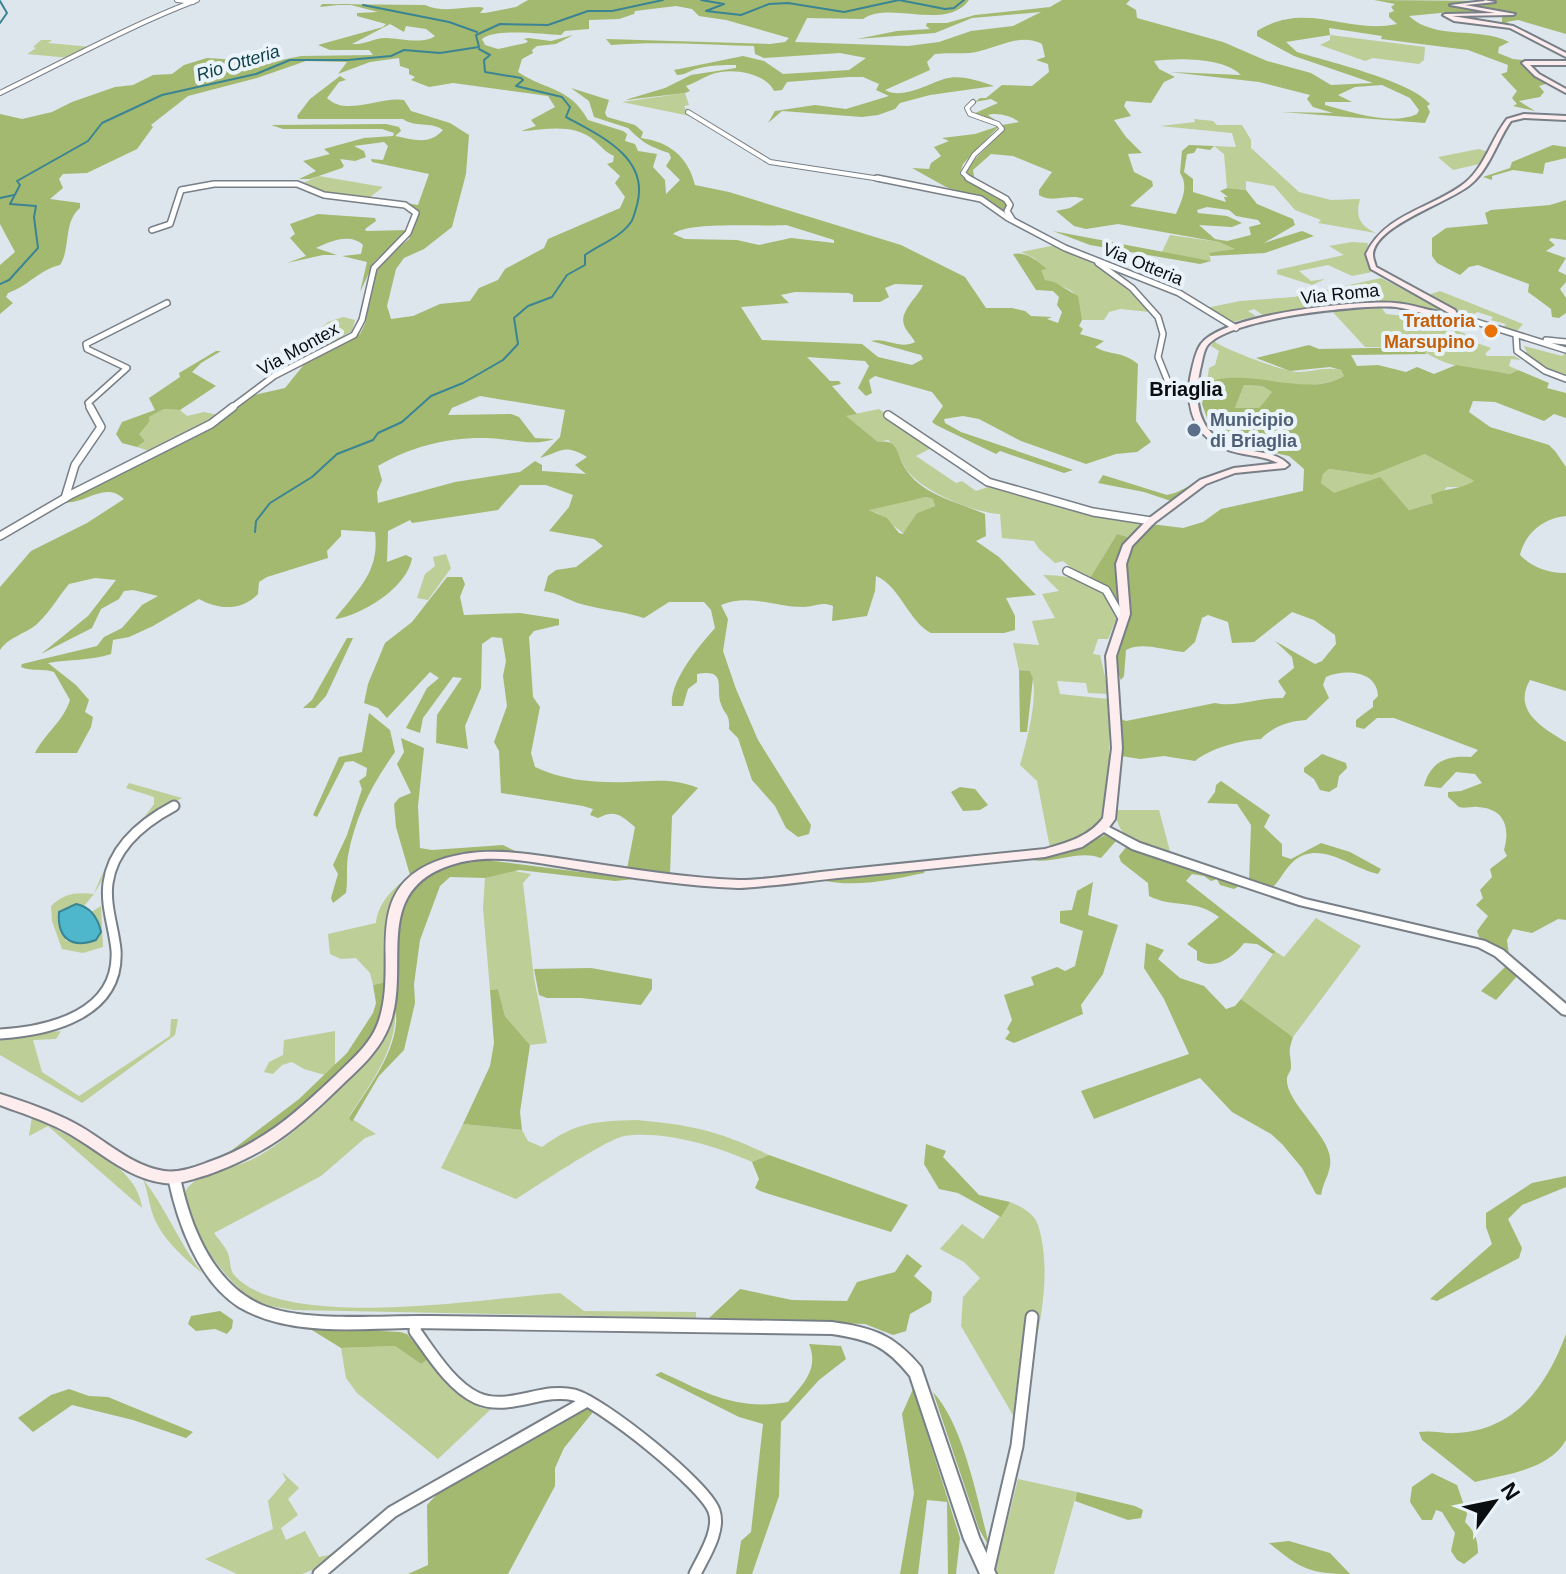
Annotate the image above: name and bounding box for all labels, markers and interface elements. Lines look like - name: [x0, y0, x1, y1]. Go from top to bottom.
- water label: Rio Otteria: [194, 41, 282, 85]
- street label: Via Otteria: [1100, 239, 1187, 290]
- street label: Via Roma: [1300, 280, 1381, 308]
- place label: Trattoria Marsupino: [1384, 311, 1476, 352]
- street label: Via Montex: [254, 319, 342, 379]
- marker: Trattoria Marsupino: [1482, 322, 1500, 340]
- district label: Briaglia: [1149, 378, 1224, 400]
- place label: Municipio di Briaglia: [1210, 410, 1298, 451]
- marker: Municipio di Briaglia: [1185, 421, 1203, 439]
- north arrow: [1454, 1462, 1534, 1542]
- text: N: [1496, 1478, 1525, 1505]

